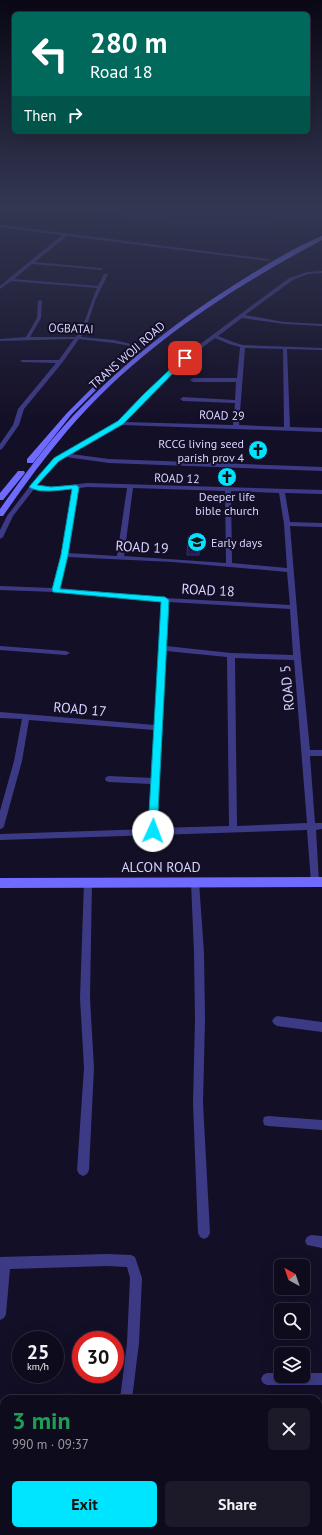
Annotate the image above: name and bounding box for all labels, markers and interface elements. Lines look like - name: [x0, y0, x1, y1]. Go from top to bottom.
- text: 280 m: [90, 24, 167, 61]
- icon: left: [24, 28, 76, 80]
- text: Road 18: [90, 60, 153, 83]
- icon: right: [64, 104, 86, 126]
- text: Then: [24, 106, 56, 125]
- street label: TRANS WOJI ROAD: [86, 318, 168, 392]
- street label: OGBATAI: [48, 320, 94, 336]
- pin: [168, 341, 202, 375]
- icon: arrive: [174, 347, 196, 369]
- street label: ROAD 29: [199, 407, 245, 423]
- place label: RCCG living seed parish prov 4: [158, 436, 244, 465]
- church icon: RCCG living seed parish prov 4: [247, 439, 269, 461]
- church icon: Deeper life bible church: [216, 466, 238, 488]
- street label: ROAD 12: [154, 470, 200, 486]
- place label: Deeper life bible church: [195, 489, 259, 518]
- school or university icon: Early days: [186, 531, 208, 553]
- place label: Early days: [211, 535, 262, 550]
- street label: ROAD 19: [115, 537, 169, 557]
- street label: ROAD 18: [181, 580, 235, 600]
- street label: ROAD 5: [276, 664, 298, 712]
- street label: ROAD 17: [53, 698, 107, 720]
- position arrow: [132, 810, 174, 852]
- street label: ALCON ROAD: [121, 858, 201, 876]
- north arrow: [274, 1259, 310, 1295]
- map controls: [274, 1259, 310, 1383]
- button: search: [274, 1303, 310, 1339]
- speed limit sign: 30: [72, 1331, 124, 1383]
- text: 25: [27, 1339, 49, 1365]
- button: layers: [274, 1347, 310, 1383]
- text: km/h: [27, 1360, 49, 1373]
- text: 3 min: [12, 1405, 71, 1436]
- button: close: [268, 1408, 310, 1450]
- text: 990 m · 09:37: [12, 1436, 89, 1453]
- button: Exit: [12, 1481, 157, 1527]
- button: Share: [165, 1481, 310, 1527]

